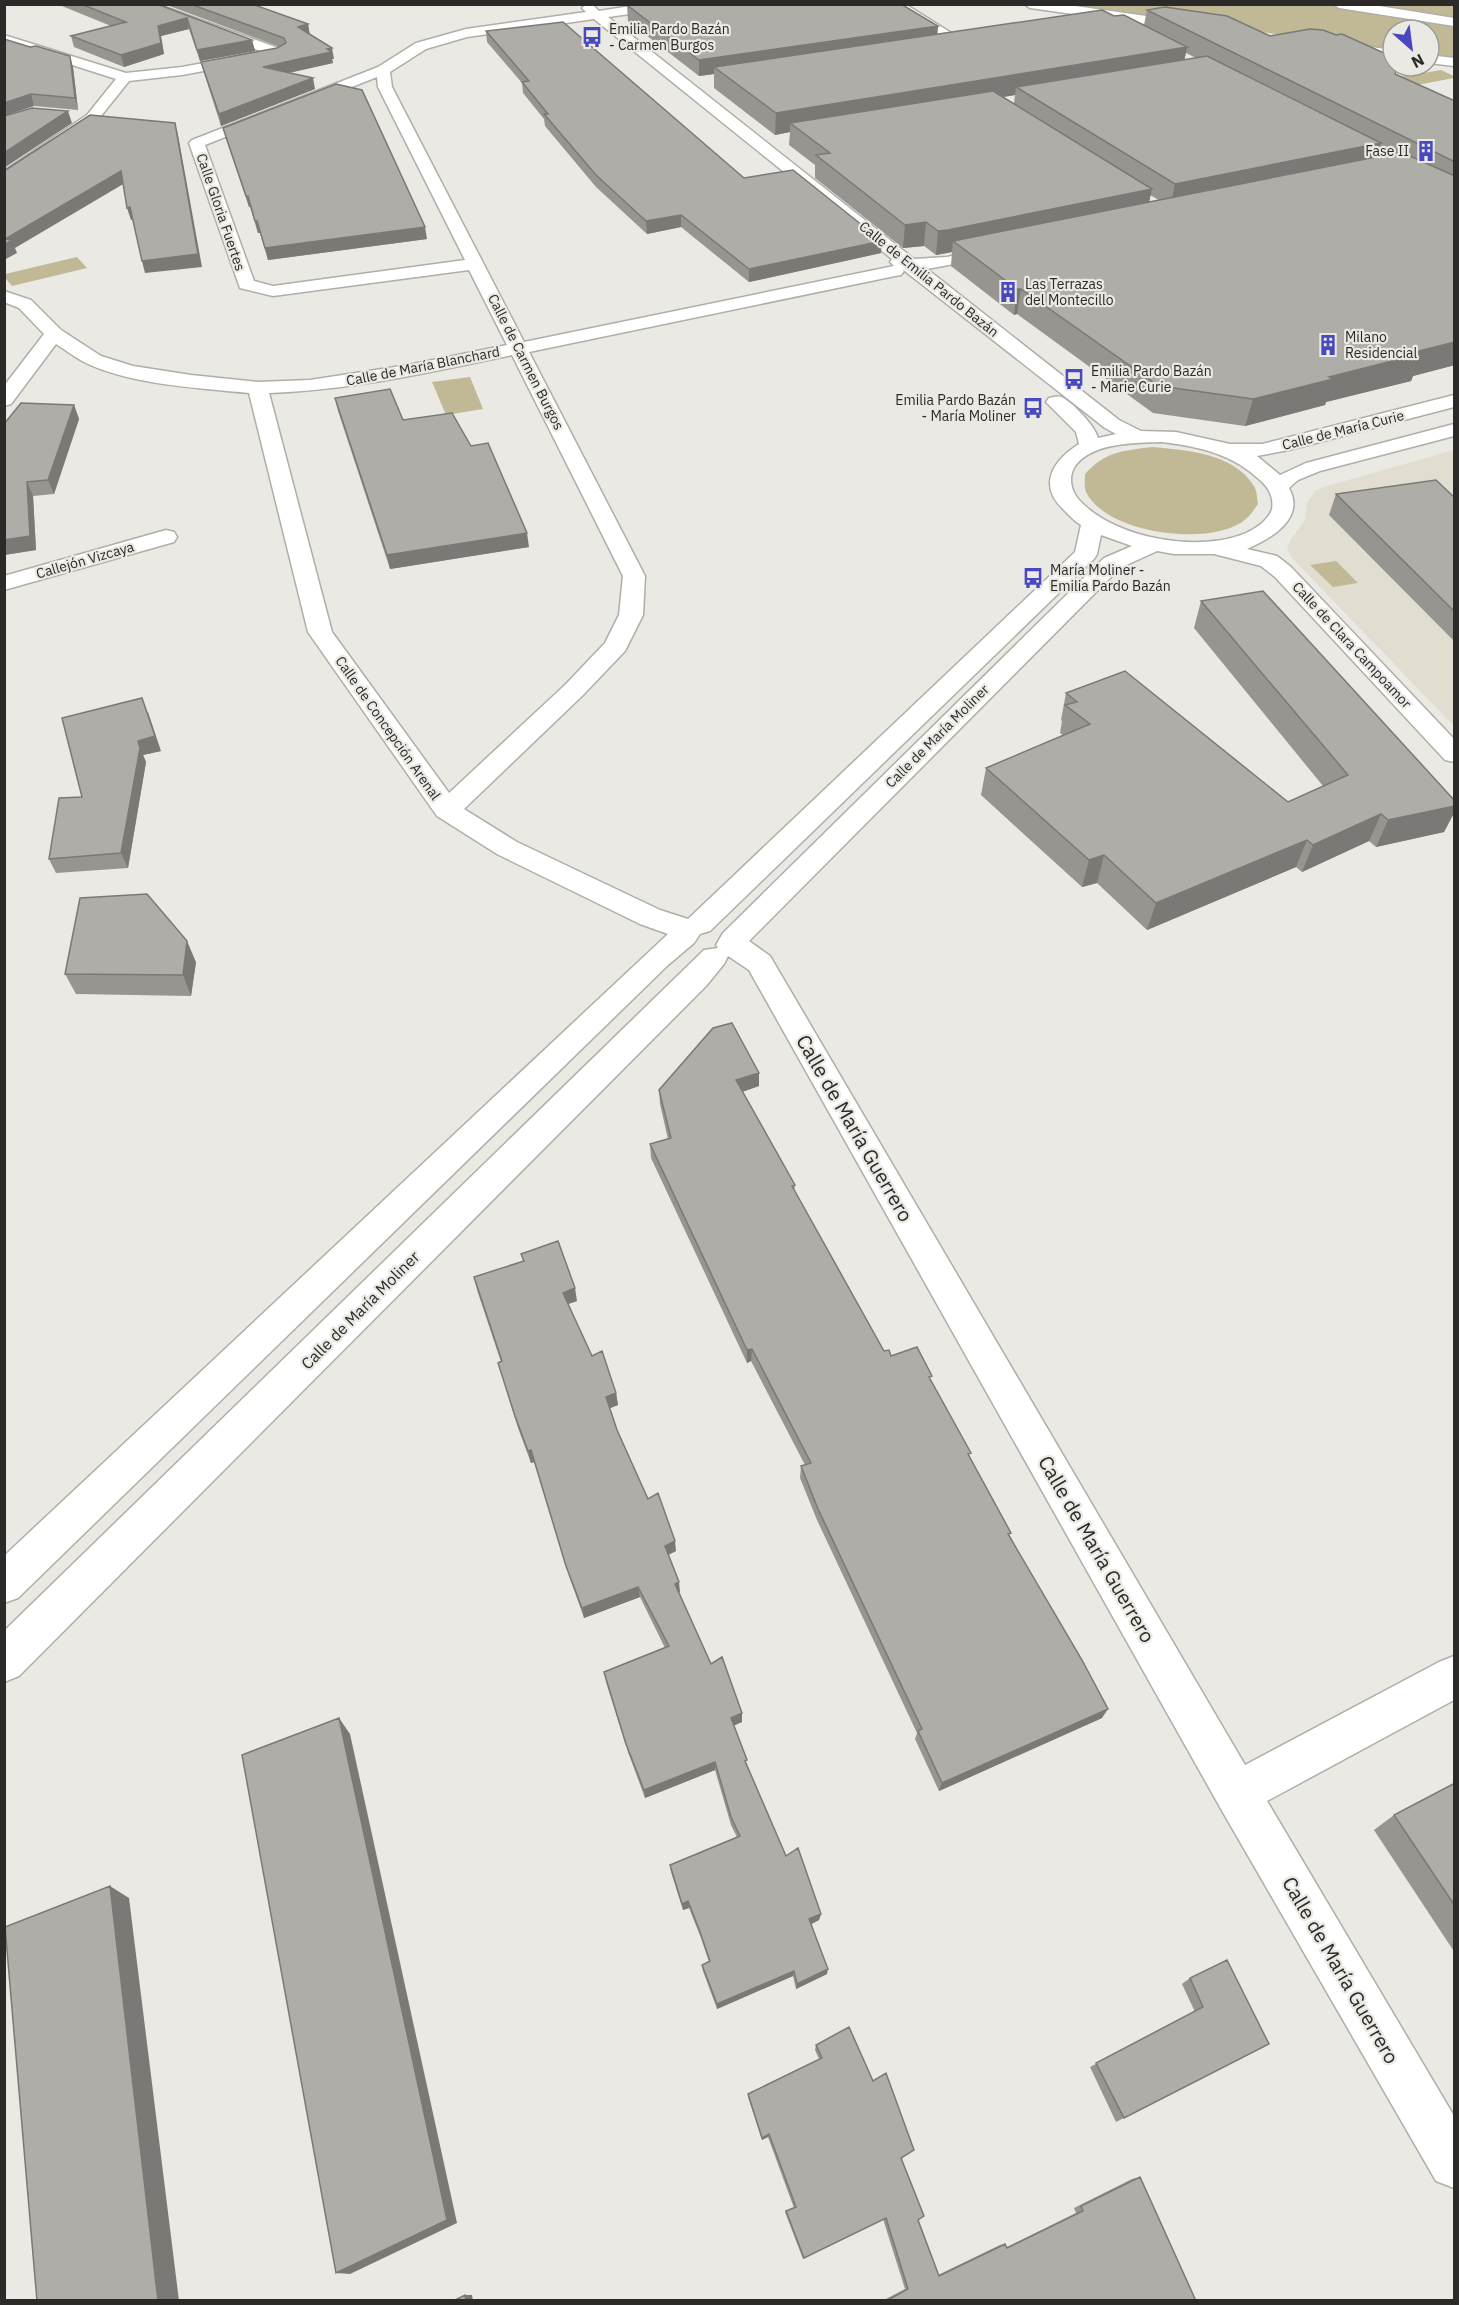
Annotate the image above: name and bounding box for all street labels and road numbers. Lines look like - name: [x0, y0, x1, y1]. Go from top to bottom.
- street label: Calle Gloria Fuertes: [192, 151, 250, 273]
- street label: Calle de Emilia Pardo Bazán: [856, 217, 1002, 341]
- street label: Calle de Carmen Burgos: [484, 291, 568, 433]
- street label: Calle de María Blanchard: [345, 342, 501, 390]
- street label: Calle de María Curie: [1280, 406, 1406, 454]
- street label: Callejón Vizcaya: [34, 537, 137, 583]
- street label: Calle de Clara Campoamor: [1289, 578, 1415, 712]
- street label: Calle de Concepción Arenal: [331, 653, 445, 804]
- street label: Calle de María Moliner: [881, 680, 993, 792]
- street label: Calle de María Guerrero: [790, 1030, 920, 1226]
- street label: Calle de María Moliner: [297, 1247, 423, 1373]
- street label: Calle de María Guerrero: [1032, 1451, 1162, 1647]
- street label: Calle de María Guerrero: [1276, 1872, 1406, 2068]

